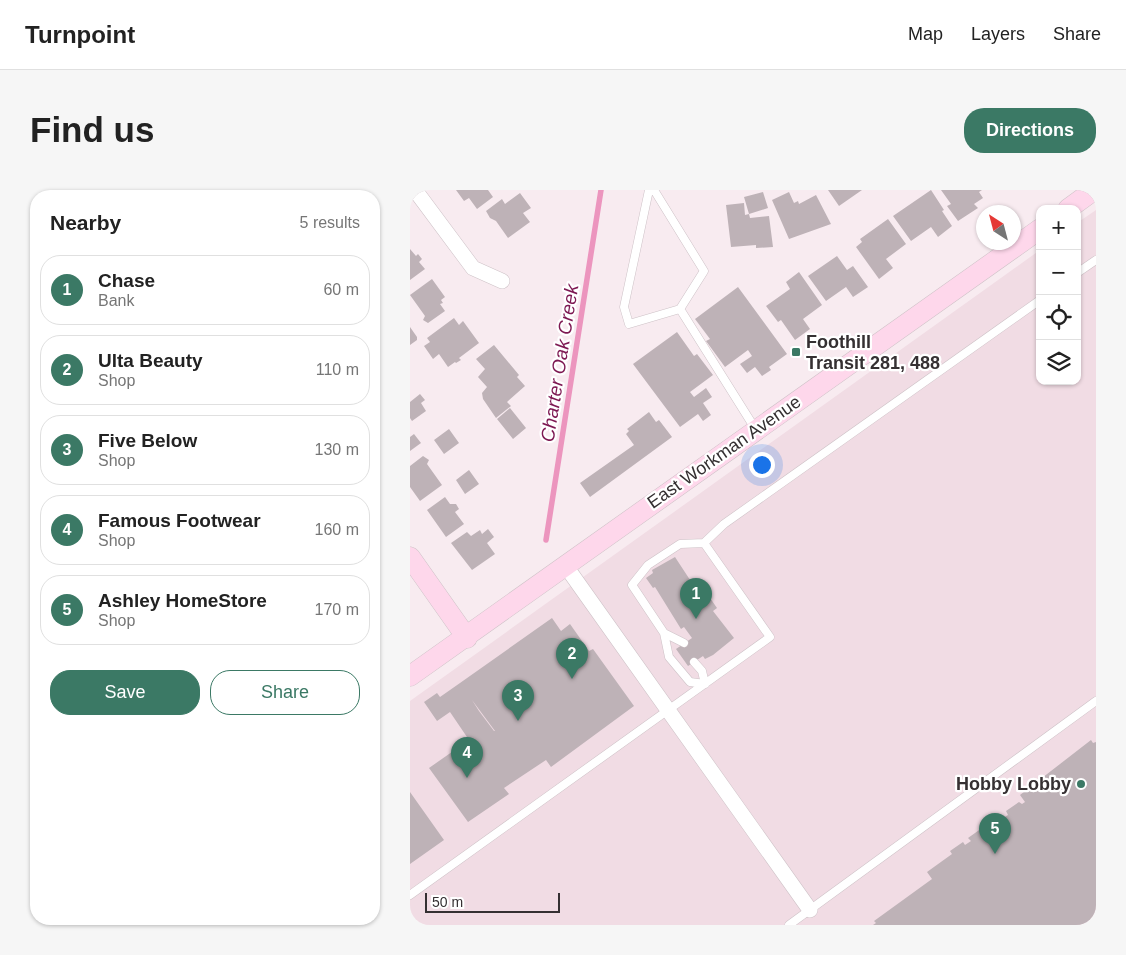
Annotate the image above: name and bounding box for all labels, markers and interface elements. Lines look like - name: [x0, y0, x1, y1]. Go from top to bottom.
- text: Turnpoint: [25, 21, 135, 48]
- text: Map: [908, 24, 943, 44]
- text: Layers: [971, 24, 1025, 44]
- text: Share: [1053, 24, 1101, 44]
- button: Directions: [964, 108, 1096, 153]
- text: Find us: [30, 110, 154, 149]
- north arrow: [976, 205, 1021, 250]
- map controls: [1036, 205, 1081, 385]
- button: +: [1036, 205, 1081, 250]
- text: Nearby: [50, 211, 121, 234]
- text: 5 results: [300, 214, 360, 231]
- button: −: [1036, 250, 1081, 295]
- text: Chase: [98, 270, 155, 291]
- text: 1: [63, 281, 71, 298]
- text: 60 m: [323, 281, 359, 298]
- water label: Charter Oak Creek: [537, 281, 583, 443]
- text: Bank: [98, 292, 134, 309]
- button: locate: [1036, 295, 1081, 340]
- place label: Foothill Transit 281, 488: [806, 332, 940, 373]
- button: layers: [1036, 340, 1081, 385]
- marker: Foothill Transit 281, 488: [790, 346, 802, 358]
- text: Ulta Beauty: [98, 350, 203, 371]
- text: 2: [63, 361, 71, 378]
- text: 110 m: [316, 361, 359, 378]
- text: Shop: [98, 372, 135, 389]
- street label: East Workman Avenue: [644, 391, 804, 513]
- text: Five Below: [98, 430, 197, 451]
- text: 3: [63, 441, 71, 458]
- text: 130 m: [315, 441, 359, 458]
- text: Shop: [98, 452, 135, 469]
- your location: [749, 452, 775, 478]
- text: Famous Footwear: [98, 510, 261, 531]
- text: 4: [63, 521, 71, 538]
- text: 160 m: [315, 521, 359, 538]
- text: Shop: [98, 532, 135, 549]
- pin: 1: [680, 578, 712, 619]
- text: Ashley HomeStore: [98, 590, 267, 611]
- text: 5: [63, 601, 71, 618]
- text: 170 m: [315, 601, 359, 618]
- text: Shop: [98, 612, 135, 629]
- pin: 2: [556, 638, 588, 679]
- button: Save: [50, 670, 200, 715]
- button: Share: [210, 670, 360, 715]
- pin: 3: [502, 680, 534, 721]
- pin: 4: [451, 737, 483, 778]
- place label: Hobby Lobby: [956, 774, 1071, 794]
- marker: Hobby Lobby: [1075, 778, 1087, 790]
- pin: 5: [979, 813, 1011, 854]
- scale bar: [425, 890, 560, 913]
- text: 50 m: [432, 894, 463, 910]

